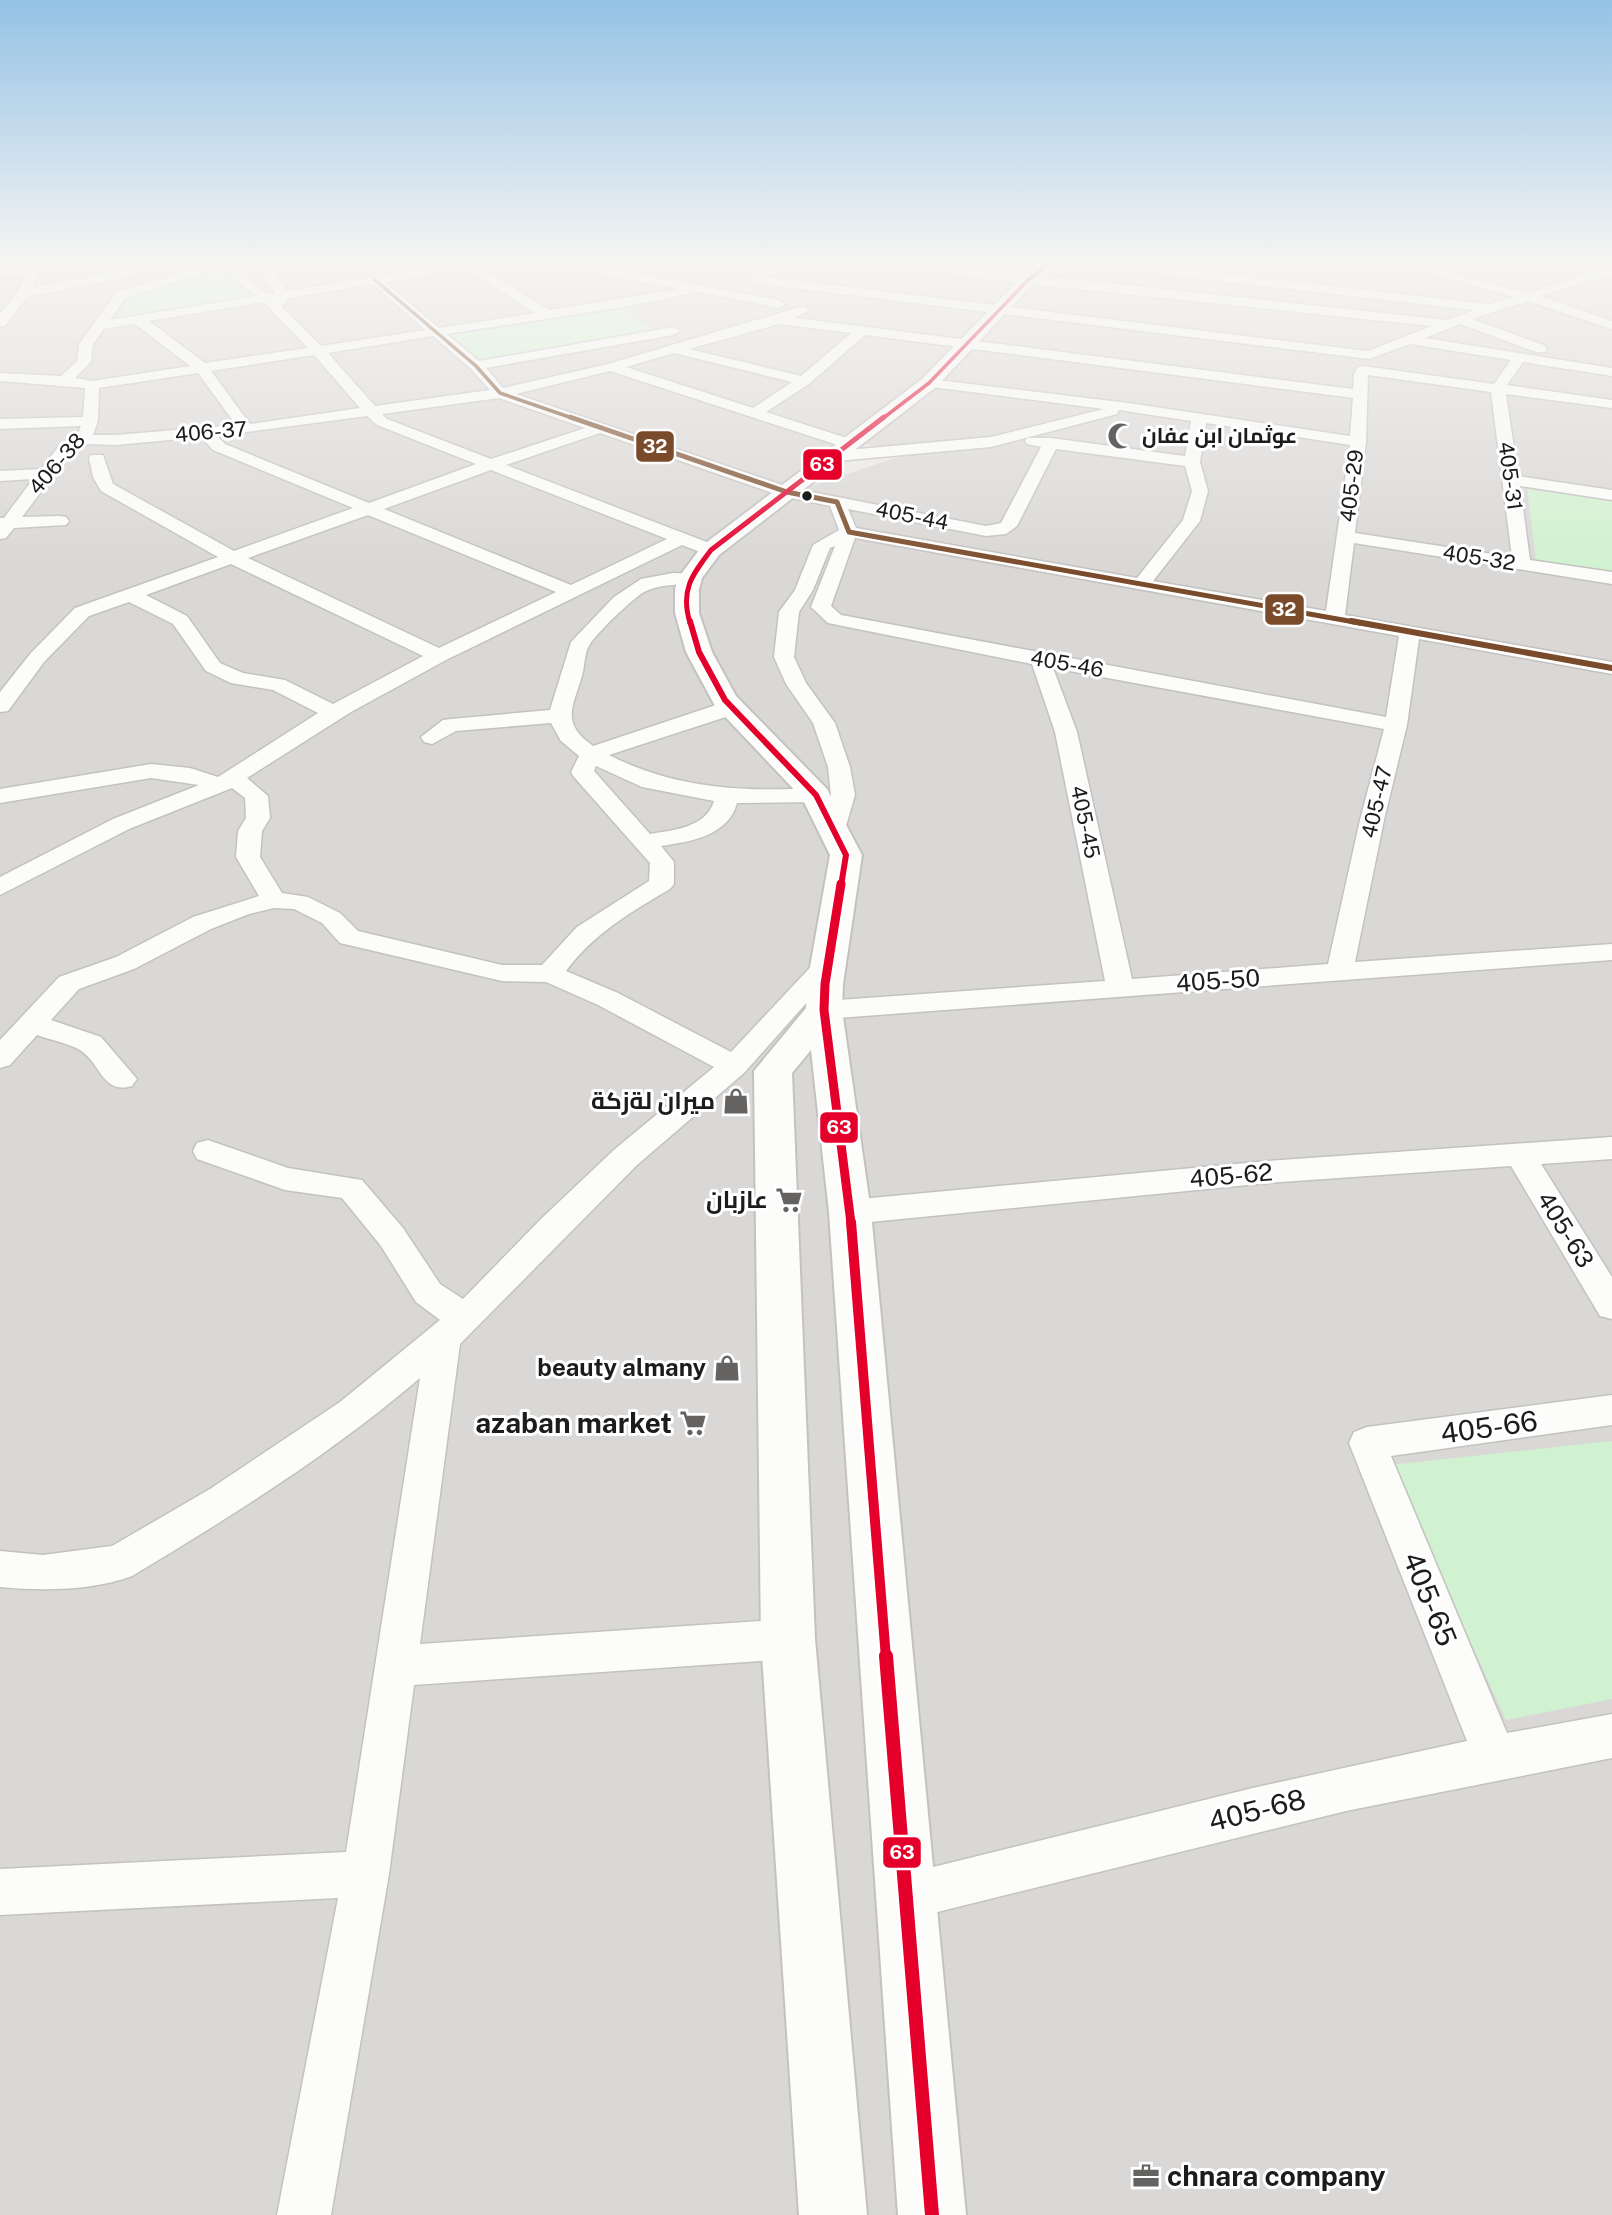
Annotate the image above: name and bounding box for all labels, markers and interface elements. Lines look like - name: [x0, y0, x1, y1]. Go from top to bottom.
- street label: 406-37: [174, 416, 248, 447]
- mosque icon: عوثمان ابن عفان: [1106, 421, 1136, 451]
- place label: عوثمان ابن عفان: [1142, 423, 1297, 449]
- street label: 406-38: [23, 428, 90, 500]
- line badge: 32: [635, 430, 675, 463]
- text: 32: [643, 435, 667, 457]
- street label: 405-31: [1493, 440, 1528, 512]
- line badge: 63: [802, 448, 843, 481]
- street label: 405-29: [1335, 448, 1368, 524]
- text: 63: [809, 453, 835, 475]
- unlabelled marker: [800, 489, 814, 503]
- street label: 405-44: [873, 496, 951, 535]
- street label: 405-32: [1441, 539, 1517, 576]
- line badge: 32: [1264, 593, 1305, 626]
- text: 32: [1272, 598, 1296, 620]
- street label: 405-46: [1029, 645, 1106, 682]
- street label: 405-47: [1356, 763, 1397, 840]
- street label: 405-45: [1066, 783, 1105, 861]
- street label: 405-50: [1175, 963, 1261, 997]
- place label: ميران لةزكة: [591, 1086, 715, 1115]
- shop icon: ميران لةزكة: [721, 1086, 751, 1116]
- line badge: 63: [819, 1111, 859, 1144]
- text: 63: [826, 1116, 852, 1138]
- street label: 405-62: [1188, 1157, 1274, 1193]
- place label: عازبان: [706, 1185, 768, 1214]
- supermarket icon: عازبان: [774, 1185, 804, 1215]
- street label: 405-63: [1532, 1186, 1600, 1273]
- place label: beauty almany: [537, 1353, 706, 1381]
- shop icon: beauty almany: [712, 1353, 742, 1383]
- street label: 405-66: [1438, 1403, 1540, 1450]
- place label: azaban market: [475, 1406, 672, 1439]
- supermarket icon: azaban market: [678, 1408, 708, 1438]
- street label: 405-65: [1397, 1547, 1464, 1651]
- street label: 405-68: [1205, 1782, 1309, 1837]
- line badge: 63: [882, 1836, 922, 1869]
- text: 63: [889, 1841, 915, 1863]
- place label: chnara company: [1167, 2159, 1386, 2192]
- office icon: chnara company: [1131, 2161, 1161, 2191]

